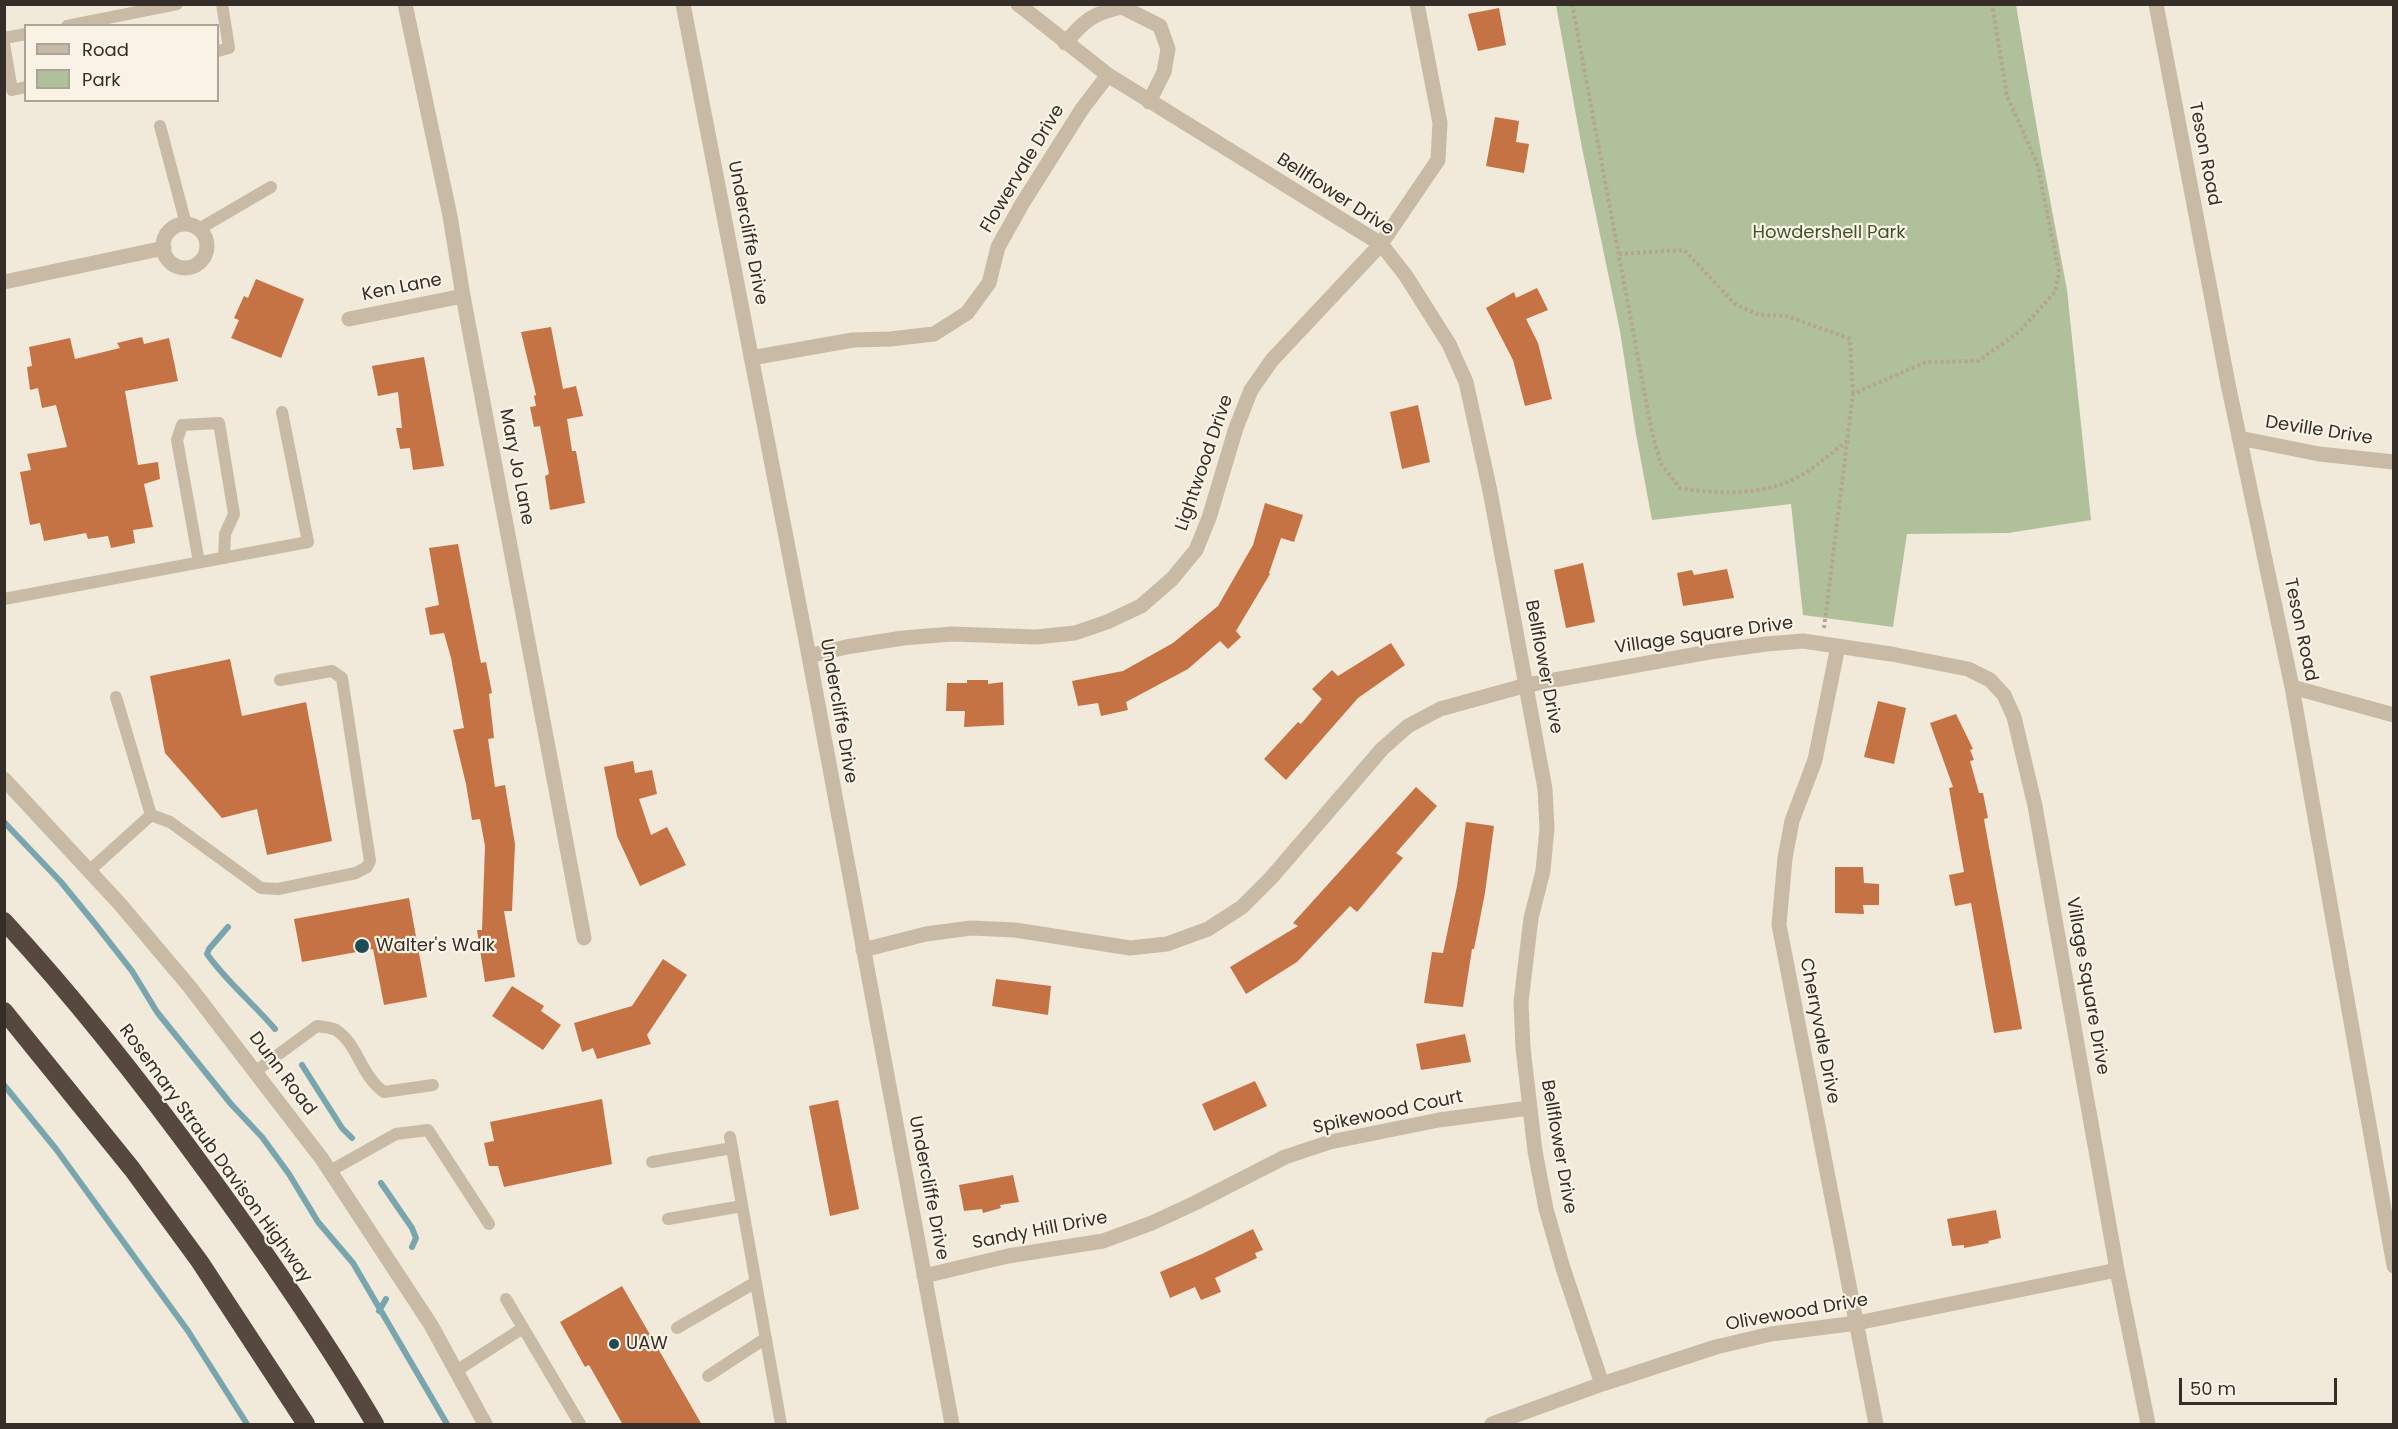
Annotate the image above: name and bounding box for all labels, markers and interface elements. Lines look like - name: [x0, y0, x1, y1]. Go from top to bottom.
- legend: [24, 24, 219, 102]
- text: Road: [82, 37, 129, 62]
- text: Park: [82, 67, 121, 92]
- street label: Teson Road: [2183, 100, 2225, 208]
- street label: Flowervale Drive: [976, 101, 1070, 237]
- street label: Bellflower Drive: [1272, 149, 1398, 241]
- street label: Undercliffe Drive: [722, 159, 772, 307]
- park label: Howdershell Park: [1752, 222, 1906, 244]
- street label: Ken Lane: [360, 270, 444, 306]
- street label: Lightwood Drive: [1172, 392, 1238, 534]
- street label: Mary Jo Lane: [494, 407, 538, 527]
- street label: Deville Drive: [2264, 412, 2374, 450]
- street label: Teson Road: [2279, 576, 2321, 684]
- street label: Bellflower Drive: [1519, 598, 1567, 736]
- street label: Village Square Drive: [1613, 613, 1795, 659]
- street label: Undercliffe Drive: [815, 637, 861, 785]
- street label: Village Square Drive: [2061, 896, 2113, 1076]
- place label: Walter's Walk: [376, 935, 495, 957]
- marker: Walter's Walk: [353, 937, 371, 955]
- street label: Cherryvale Drive: [1794, 956, 1844, 1106]
- street label: Rosemary Straub Davison Highway: [114, 1021, 316, 1287]
- street label: Dunn Road: [244, 1028, 320, 1120]
- street label: Bellflower Drive: [1536, 1078, 1580, 1216]
- street label: Spikewood Court: [1311, 1087, 1465, 1139]
- street label: Undercliffe Drive: [903, 1114, 953, 1262]
- street label: Sandy Hill Drive: [971, 1207, 1109, 1255]
- street label: Olivewood Drive: [1724, 1290, 1870, 1336]
- place label: UAW: [626, 1333, 668, 1355]
- marker: UAW: [607, 1337, 621, 1351]
- scale bar: [2182, 1366, 2340, 1404]
- text: 50 m: [2190, 1376, 2236, 1401]

